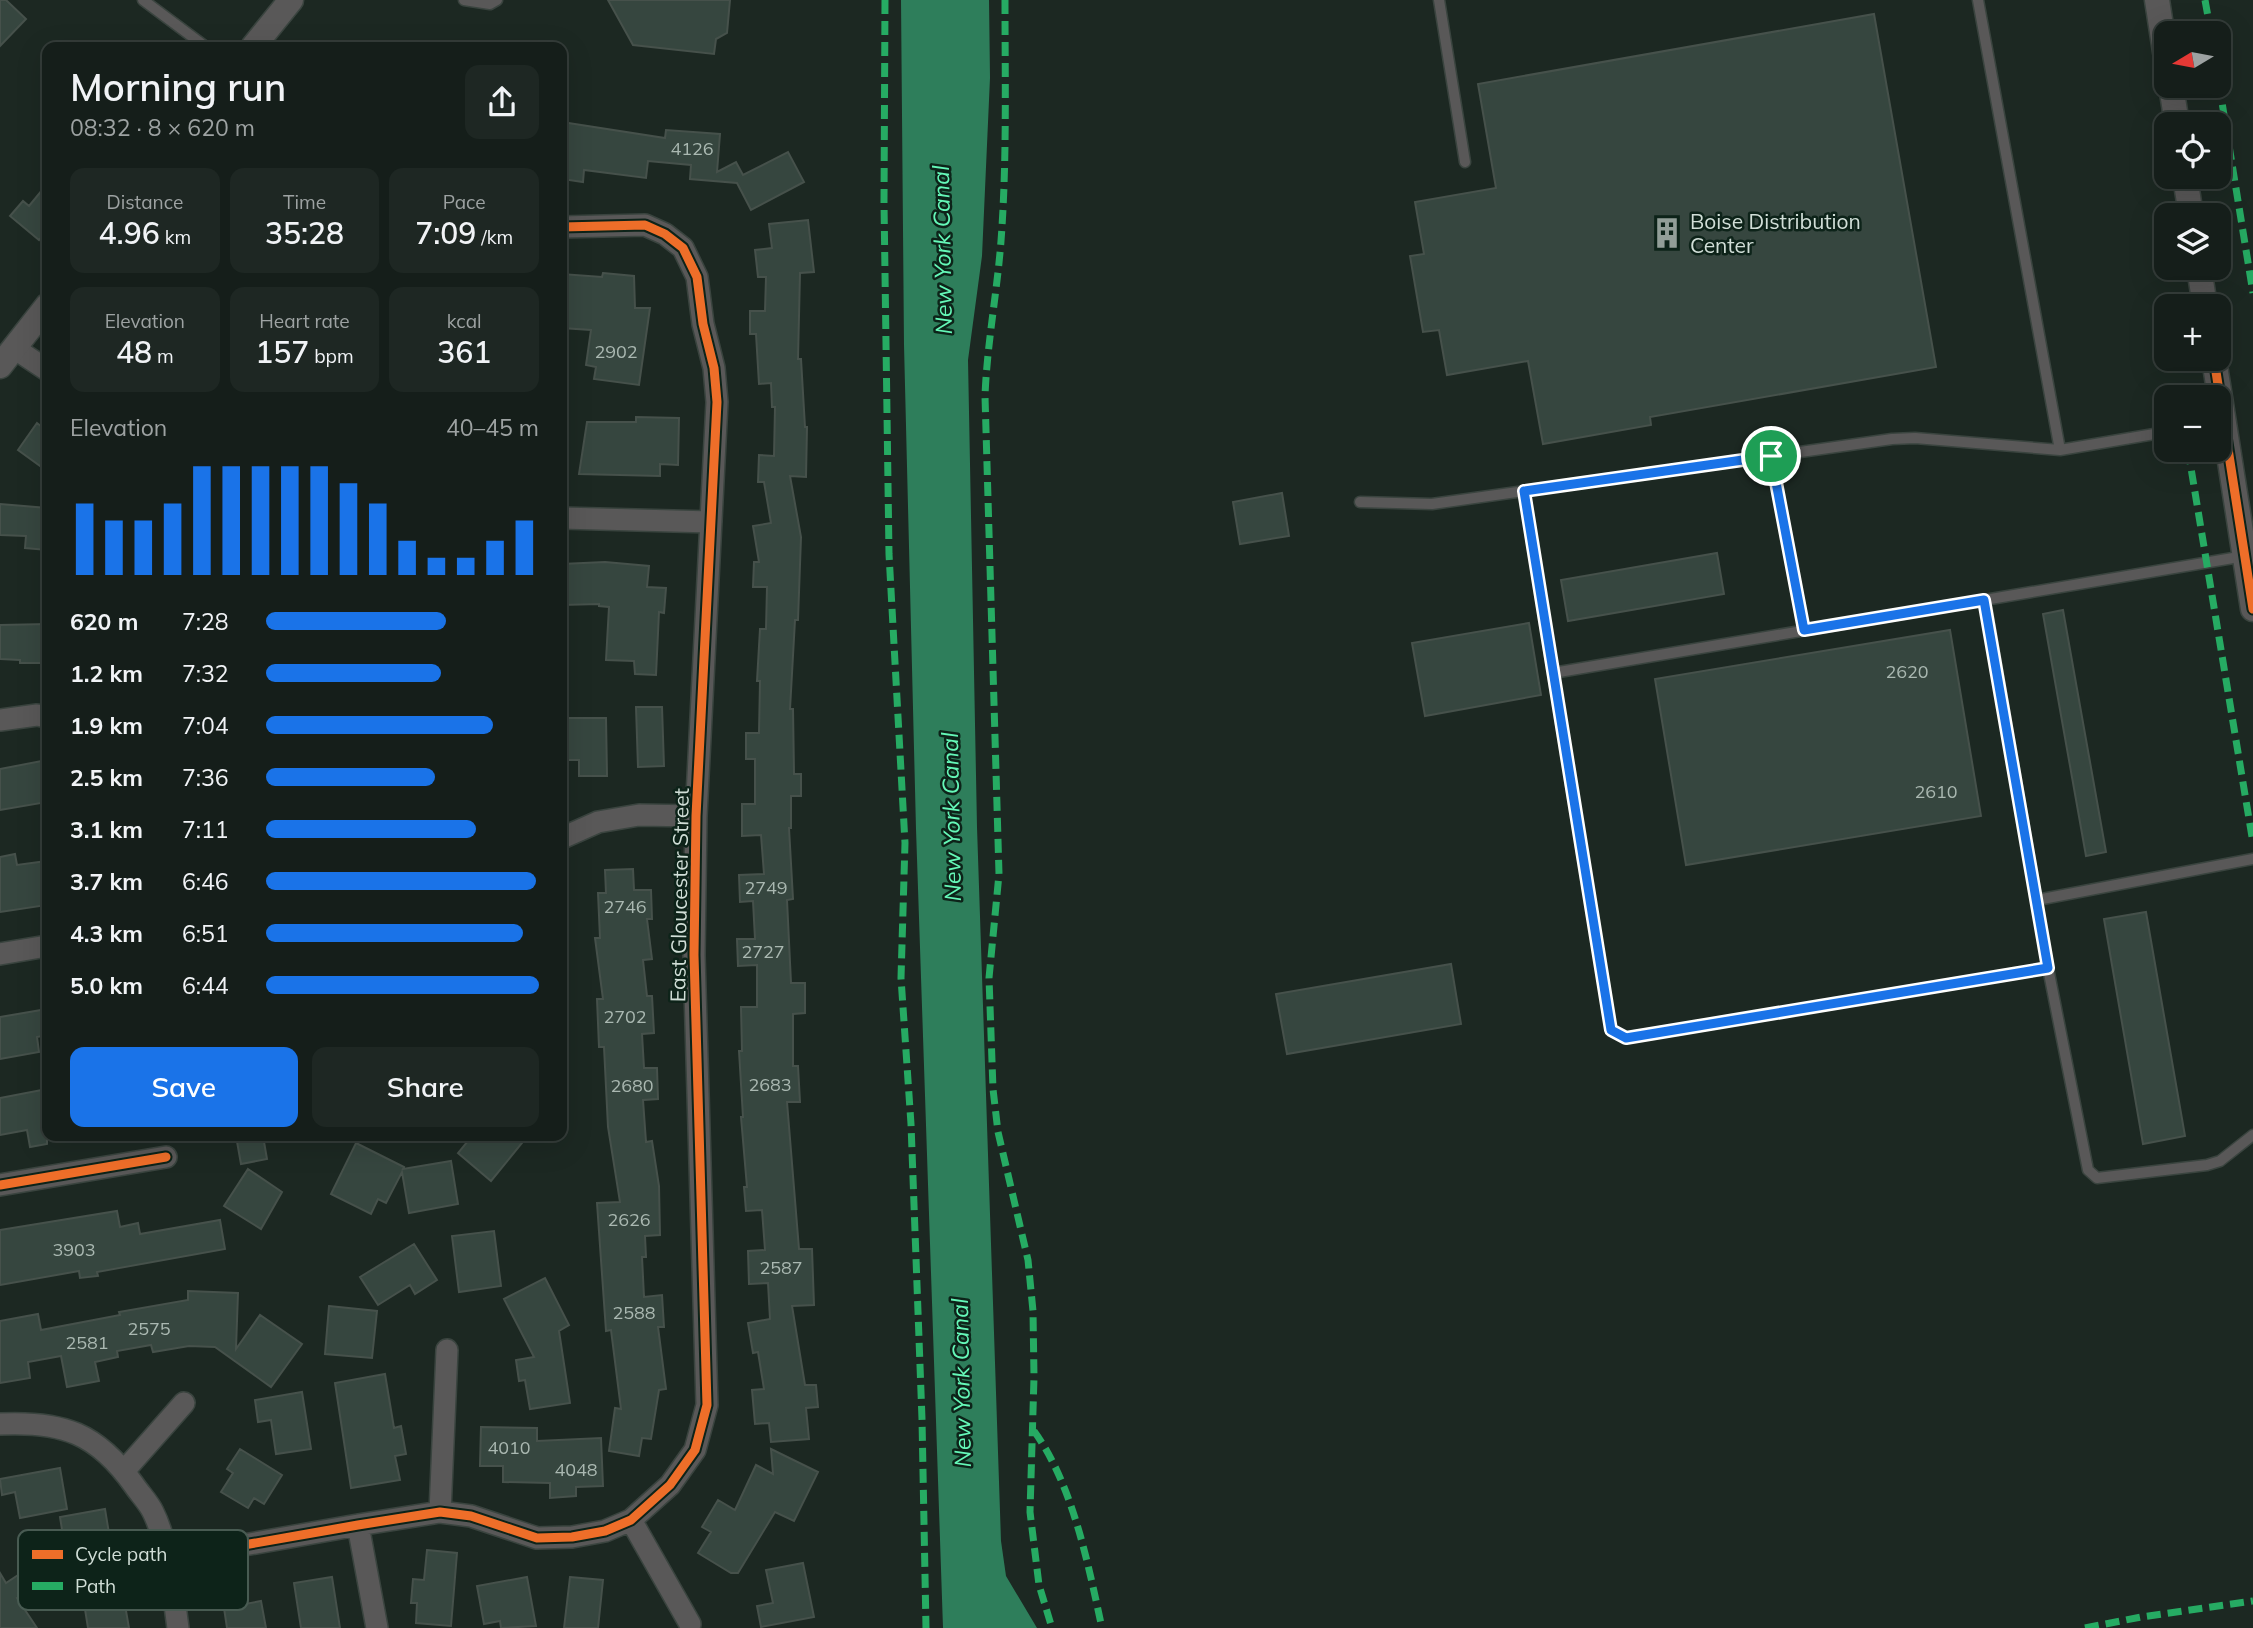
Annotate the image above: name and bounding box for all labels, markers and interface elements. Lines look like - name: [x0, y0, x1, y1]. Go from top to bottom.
- north arrow: [2154, 21, 2231, 98]
- map controls: [2154, 21, 2231, 462]
- text: Morning run: [70, 63, 286, 111]
- button: share: [465, 65, 539, 139]
- button: locate: [2154, 112, 2231, 189]
- text: 08:32 · 8 × 620 m: [70, 113, 255, 142]
- house number: 4126: [670, 137, 714, 160]
- water label: New York Canal: [926, 165, 958, 335]
- text: Distance: [106, 190, 183, 214]
- text: Time: [283, 190, 326, 214]
- text: Pace: [443, 190, 486, 214]
- button: layers: [2154, 203, 2231, 280]
- place label: Boise Distribution Center: [1690, 208, 1861, 258]
- text: 4.96: [99, 214, 160, 252]
- text: 35:28: [265, 214, 344, 252]
- text: 7:09: [415, 214, 476, 252]
- building icon: Boise Distribution Center: [1650, 216, 1684, 250]
- text: km: [160, 225, 191, 249]
- text: /km: [476, 225, 513, 249]
- button: +: [2154, 294, 2231, 371]
- text: Elevation: [105, 309, 185, 333]
- text: Heart rate: [259, 309, 350, 333]
- text: kcal: [447, 309, 482, 333]
- text: 48: [116, 333, 152, 371]
- text: 157: [255, 333, 309, 371]
- text: 361: [437, 333, 491, 371]
- house number: 2902: [594, 340, 638, 363]
- text: m: [152, 344, 174, 368]
- text: bpm: [309, 344, 354, 368]
- button: −: [2154, 385, 2231, 462]
- text: Elevation: [70, 413, 167, 442]
- text: 40–45 m: [446, 413, 539, 442]
- pin: [1741, 426, 1801, 486]
- icon: arrive: [1752, 437, 1790, 475]
- text: 620 m: [70, 607, 138, 636]
- text: 7:28: [182, 607, 229, 636]
- text: 1.2 km: [70, 659, 143, 688]
- text: 7:32: [182, 659, 229, 688]
- house number: 2620: [1885, 660, 1929, 683]
- text: 1.9 km: [70, 711, 143, 740]
- text: 7:04: [182, 711, 229, 740]
- water label: New York Canal: [935, 732, 967, 902]
- text: 2.5 km: [70, 763, 143, 792]
- text: 7:36: [182, 763, 229, 792]
- house number: 2610: [1914, 780, 1958, 803]
- street label: East Gloucester Street: [664, 788, 694, 1002]
- text: 3.1 km: [70, 815, 143, 844]
- text: 7:11: [182, 815, 229, 844]
- text: 3.7 km: [70, 867, 143, 896]
- text: 6:46: [182, 867, 229, 896]
- house number: 2749: [744, 876, 788, 899]
- house number: 2746: [603, 895, 647, 918]
- text: 4.3 km: [70, 919, 143, 948]
- text: 6:51: [182, 919, 229, 948]
- house number: 2727: [741, 940, 785, 963]
- text: 5.0 km: [70, 971, 143, 1000]
- text: 6:44: [182, 971, 229, 1000]
- house number: 2702: [603, 1005, 647, 1028]
- button: Save: [70, 1047, 298, 1127]
- button: Share: [312, 1047, 539, 1127]
- house number: 2683: [748, 1073, 792, 1096]
- house number: 2680: [610, 1074, 654, 1097]
- house number: 2626: [607, 1208, 651, 1231]
- house number: 3903: [52, 1238, 96, 1261]
- house number: 2587: [759, 1256, 803, 1279]
- water label: New York Canal: [945, 1298, 977, 1468]
- house number: 2588: [612, 1301, 656, 1324]
- house number: 2575: [127, 1317, 171, 1340]
- house number: 2581: [65, 1331, 109, 1354]
- house number: 4010: [487, 1436, 531, 1459]
- house number: 4048: [554, 1458, 598, 1481]
- legend: [18, 1530, 248, 1610]
- text: Cycle path: [75, 1542, 167, 1566]
- text: Path: [75, 1574, 116, 1598]

